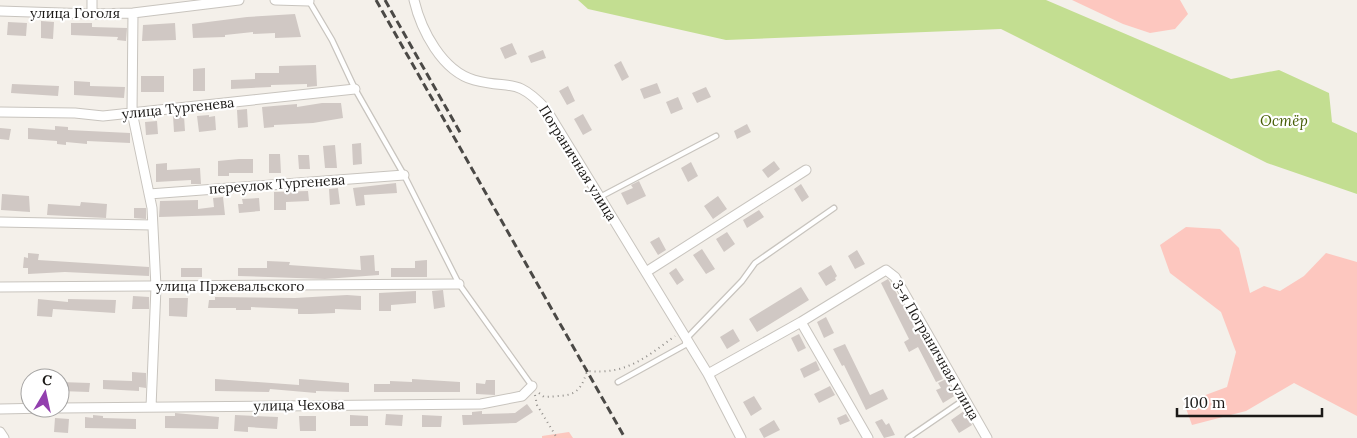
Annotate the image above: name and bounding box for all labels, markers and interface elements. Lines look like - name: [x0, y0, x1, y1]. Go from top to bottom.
- street label: улица Гоголя: [30, 4, 120, 22]
- street label: улица Тургенева: [121, 93, 235, 123]
- street label: Пограничная улица: [535, 102, 621, 224]
- water label: Остёр: [1260, 111, 1308, 130]
- street label: переулок Тургенева: [208, 170, 346, 198]
- street label: улица Пржевальского: [156, 277, 304, 295]
- street label: 3-я Пограничная улица: [888, 277, 984, 423]
- north arrow: [20, 368, 70, 418]
- text: С: [41, 371, 54, 390]
- scale bar: [1177, 386, 1322, 418]
- text: 100 m: [1184, 393, 1225, 412]
- street label: улица Чехова: [253, 395, 345, 415]

